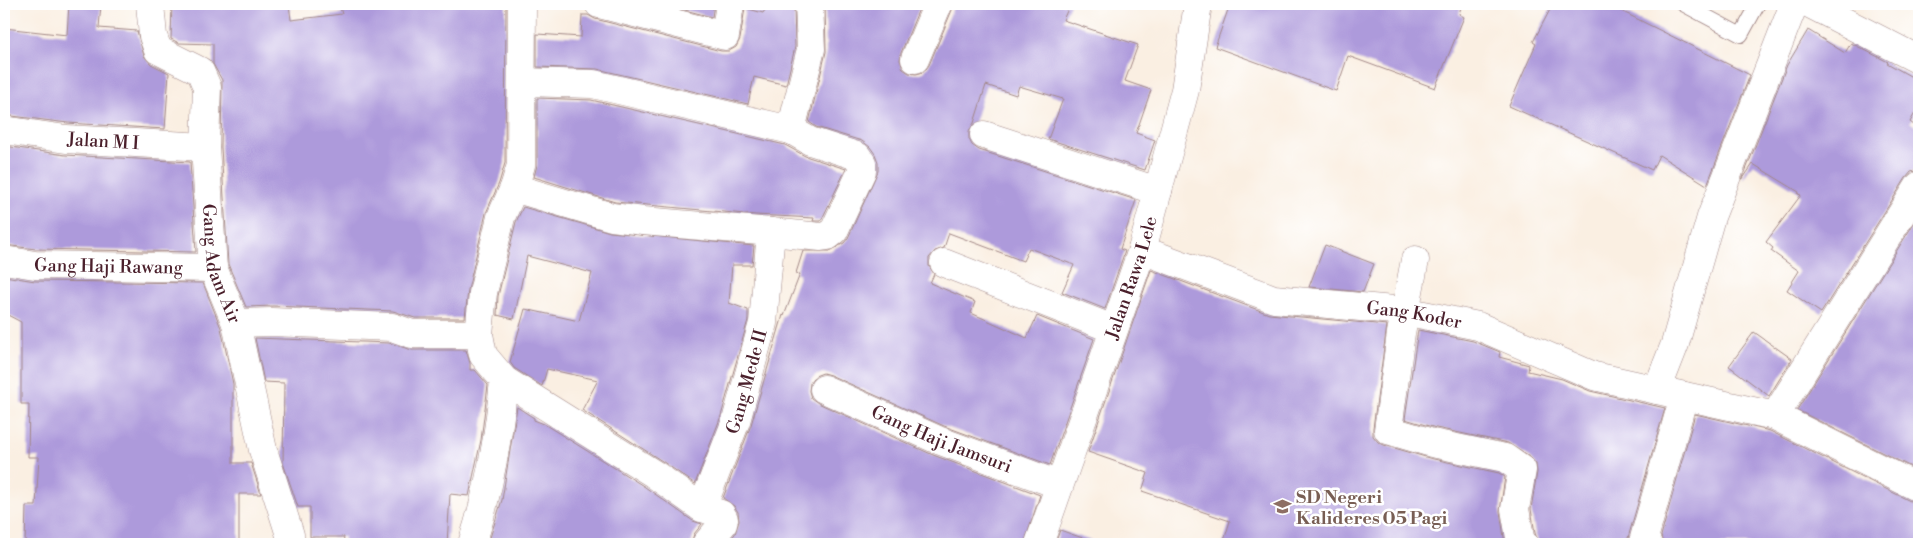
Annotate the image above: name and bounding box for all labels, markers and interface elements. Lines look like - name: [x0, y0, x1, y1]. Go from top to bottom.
- street label: Jalan M I: [66, 128, 140, 155]
- street label: Gang Adam Air: [197, 203, 246, 327]
- street label: Jalan Rawa Lele: [1100, 214, 1162, 343]
- street label: Gang Haji Rawang: [34, 253, 184, 279]
- street label: Gang Koder: [1366, 296, 1464, 334]
- street label: Gang Mede II: [720, 327, 772, 438]
- street label: Gang Haji Jamsuri: [868, 400, 1015, 478]
- place label: SD Negeri Kalideres 05 Pagi: [1296, 486, 1447, 530]
- school or university icon: SD Negeri Kalideres 05 Pagi: [1272, 497, 1292, 517]

